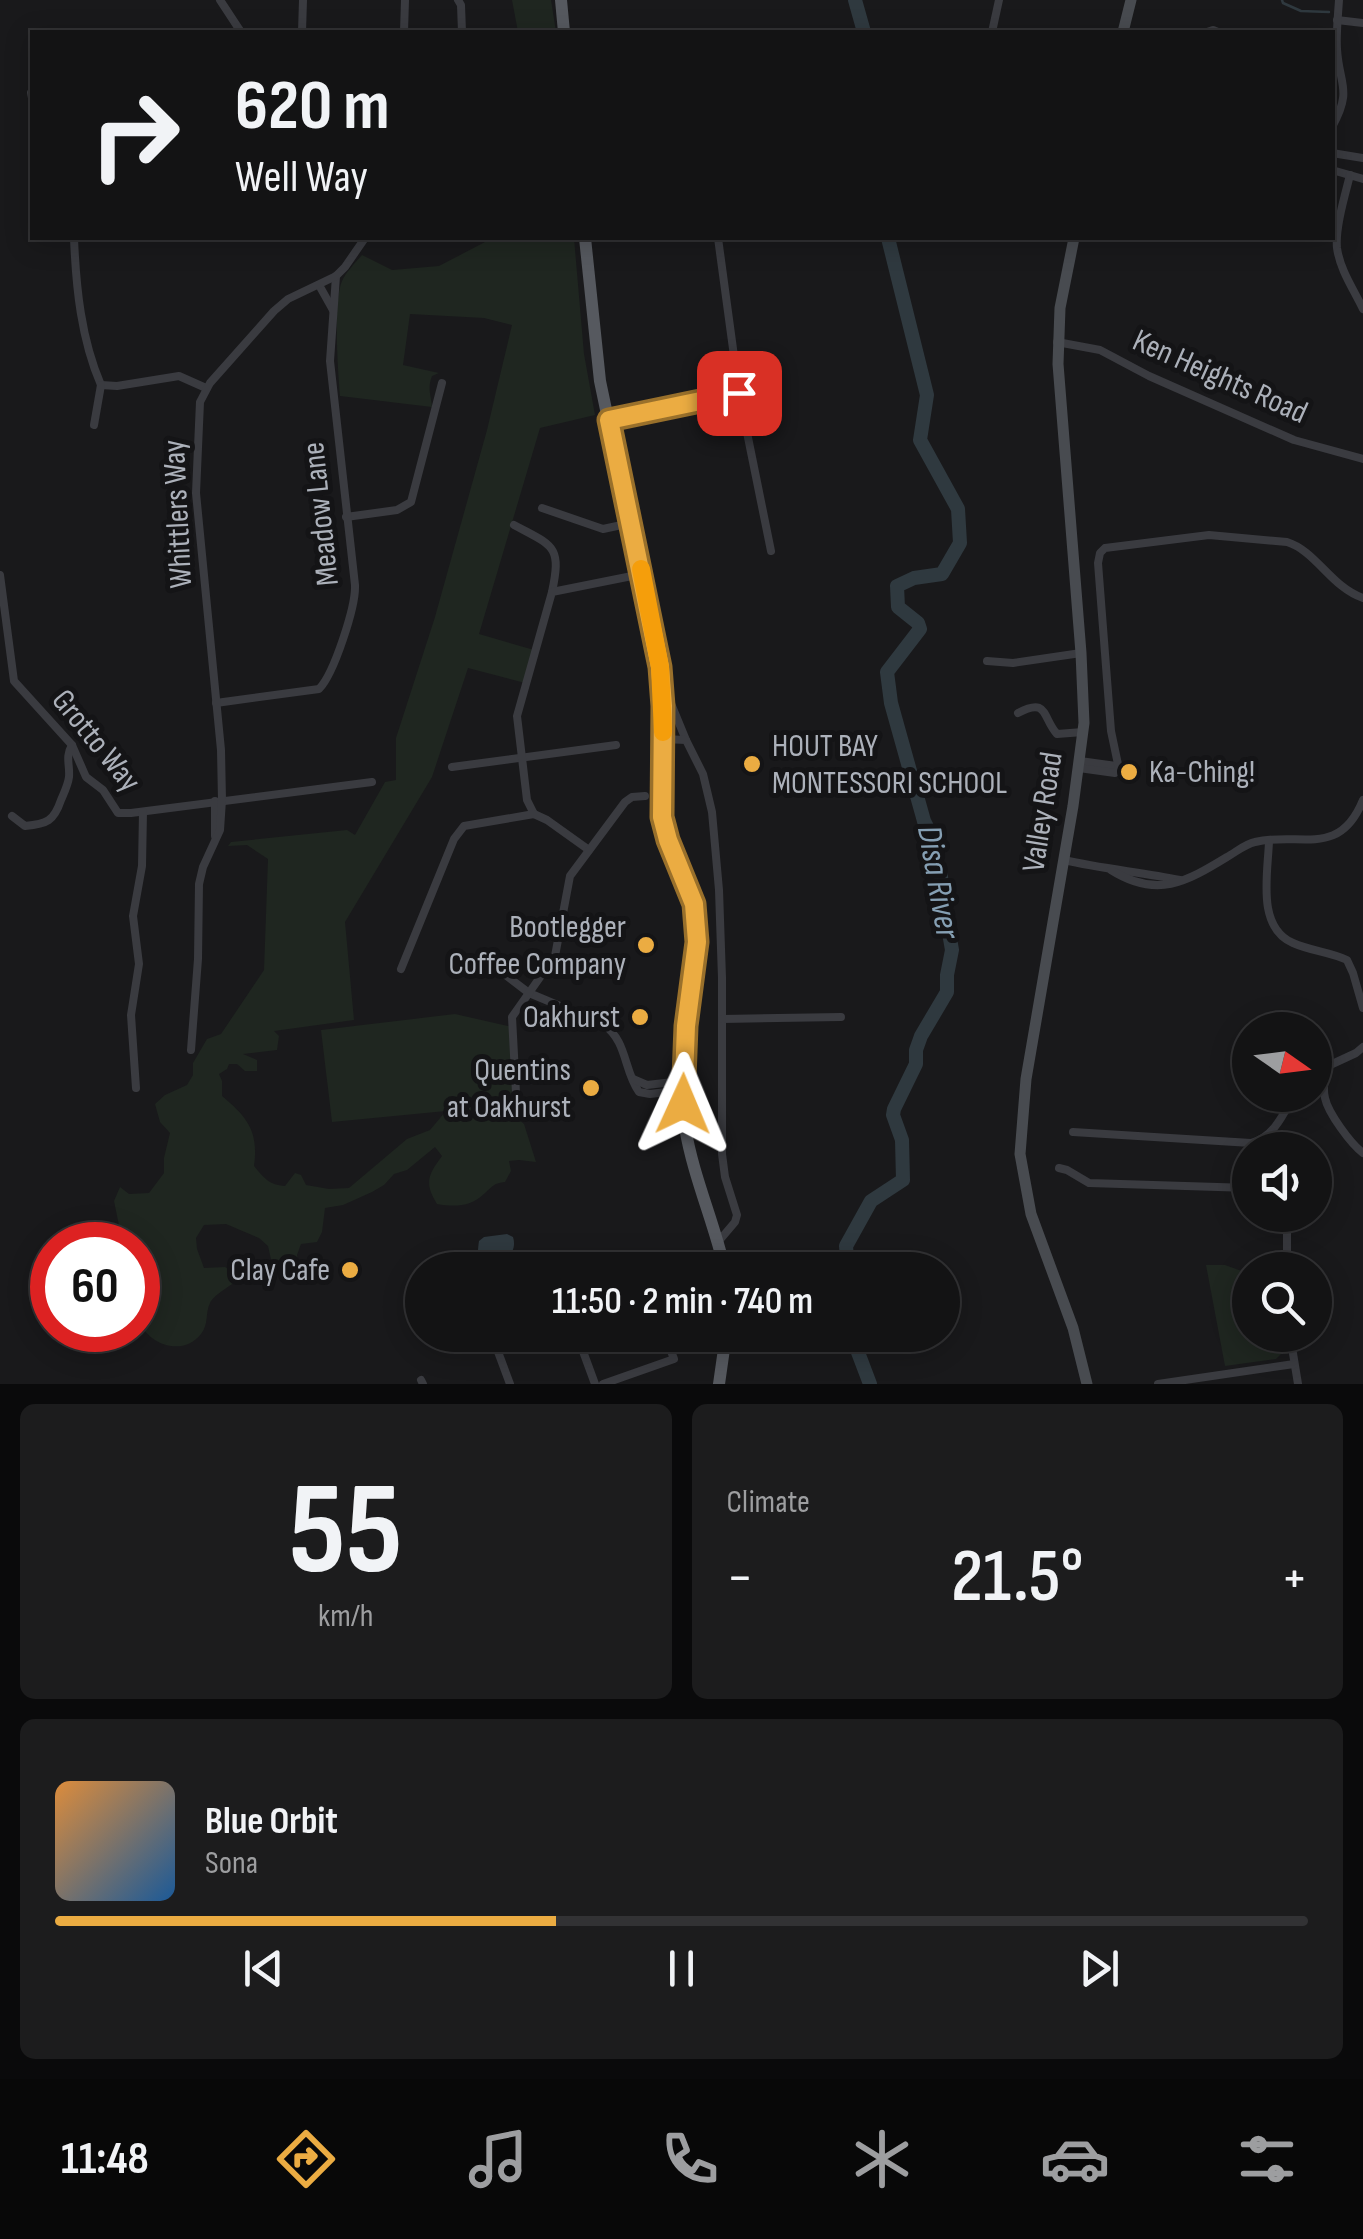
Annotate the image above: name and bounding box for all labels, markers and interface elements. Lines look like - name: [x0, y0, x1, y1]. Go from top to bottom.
- text: 620 m: [235, 65, 390, 149]
- icon: right: [70, 70, 200, 200]
- text: Well Way: [235, 150, 368, 205]
- street label: Ken Heights Road: [1127, 321, 1313, 433]
- pin: [697, 351, 782, 436]
- icon: arrive: [712, 366, 767, 421]
- street label: Whittlers Way: [155, 439, 201, 589]
- street label: Meadow Lane: [294, 440, 348, 588]
- street label: Grotto Way: [43, 682, 149, 800]
- place label: HOUT BAY MONTESSORI SCHOOL: [772, 727, 1007, 803]
- street label: Valley Road: [1014, 749, 1072, 875]
- marker: HOUT BAY MONTESSORI SCHOOL: [741, 753, 763, 775]
- place label: Ka-Ching!: [1149, 753, 1255, 792]
- marker: Ka-Ching!: [1118, 761, 1140, 783]
- water label: Disa River: [907, 822, 969, 943]
- place label: Bootlegger Coffee Company: [449, 908, 626, 984]
- marker: Bootlegger Coffee Company: [635, 934, 657, 956]
- place label: Oakhurst: [523, 998, 620, 1037]
- marker: Oakhurst: [629, 1006, 651, 1028]
- north arrow: [1232, 1012, 1332, 1112]
- map controls: [1232, 1012, 1332, 1352]
- place label: Quentins at Oakhurst: [447, 1051, 571, 1127]
- position arrow: [631, 1052, 735, 1156]
- marker: Quentins at Oakhurst: [580, 1077, 602, 1099]
- button: sound: [1232, 1132, 1332, 1232]
- speed limit sign: 60: [30, 1222, 160, 1352]
- place label: Clay Cafe: [230, 1251, 330, 1290]
- button: search: [1232, 1252, 1332, 1352]
- marker: Clay Cafe: [339, 1259, 361, 1281]
- text: 11:50 · 2 min · 740 m: [552, 1279, 813, 1324]
- text: 55: [289, 1454, 403, 1610]
- text: Climate: [727, 1483, 810, 1522]
- text: 21.5°: [951, 1532, 1084, 1623]
- text: −: [727, 1545, 753, 1612]
- text: +: [1281, 1545, 1308, 1612]
- text: km/h: [318, 1597, 373, 1636]
- text: Blue Orbit: [205, 1799, 338, 1844]
- text: Sona: [205, 1844, 258, 1883]
- icon: previous: [236, 1941, 291, 1996]
- icon: pause: [654, 1941, 709, 1996]
- icon: next: [1072, 1941, 1127, 1996]
- icon: directions: [271, 2124, 341, 2194]
- icon: music: [463, 2124, 533, 2194]
- icon: phone: [655, 2124, 725, 2194]
- icon: climate: [847, 2124, 917, 2194]
- icon: car: [1040, 2124, 1110, 2194]
- icon: filters: [1232, 2124, 1302, 2194]
- text: 11:48: [61, 2132, 149, 2187]

